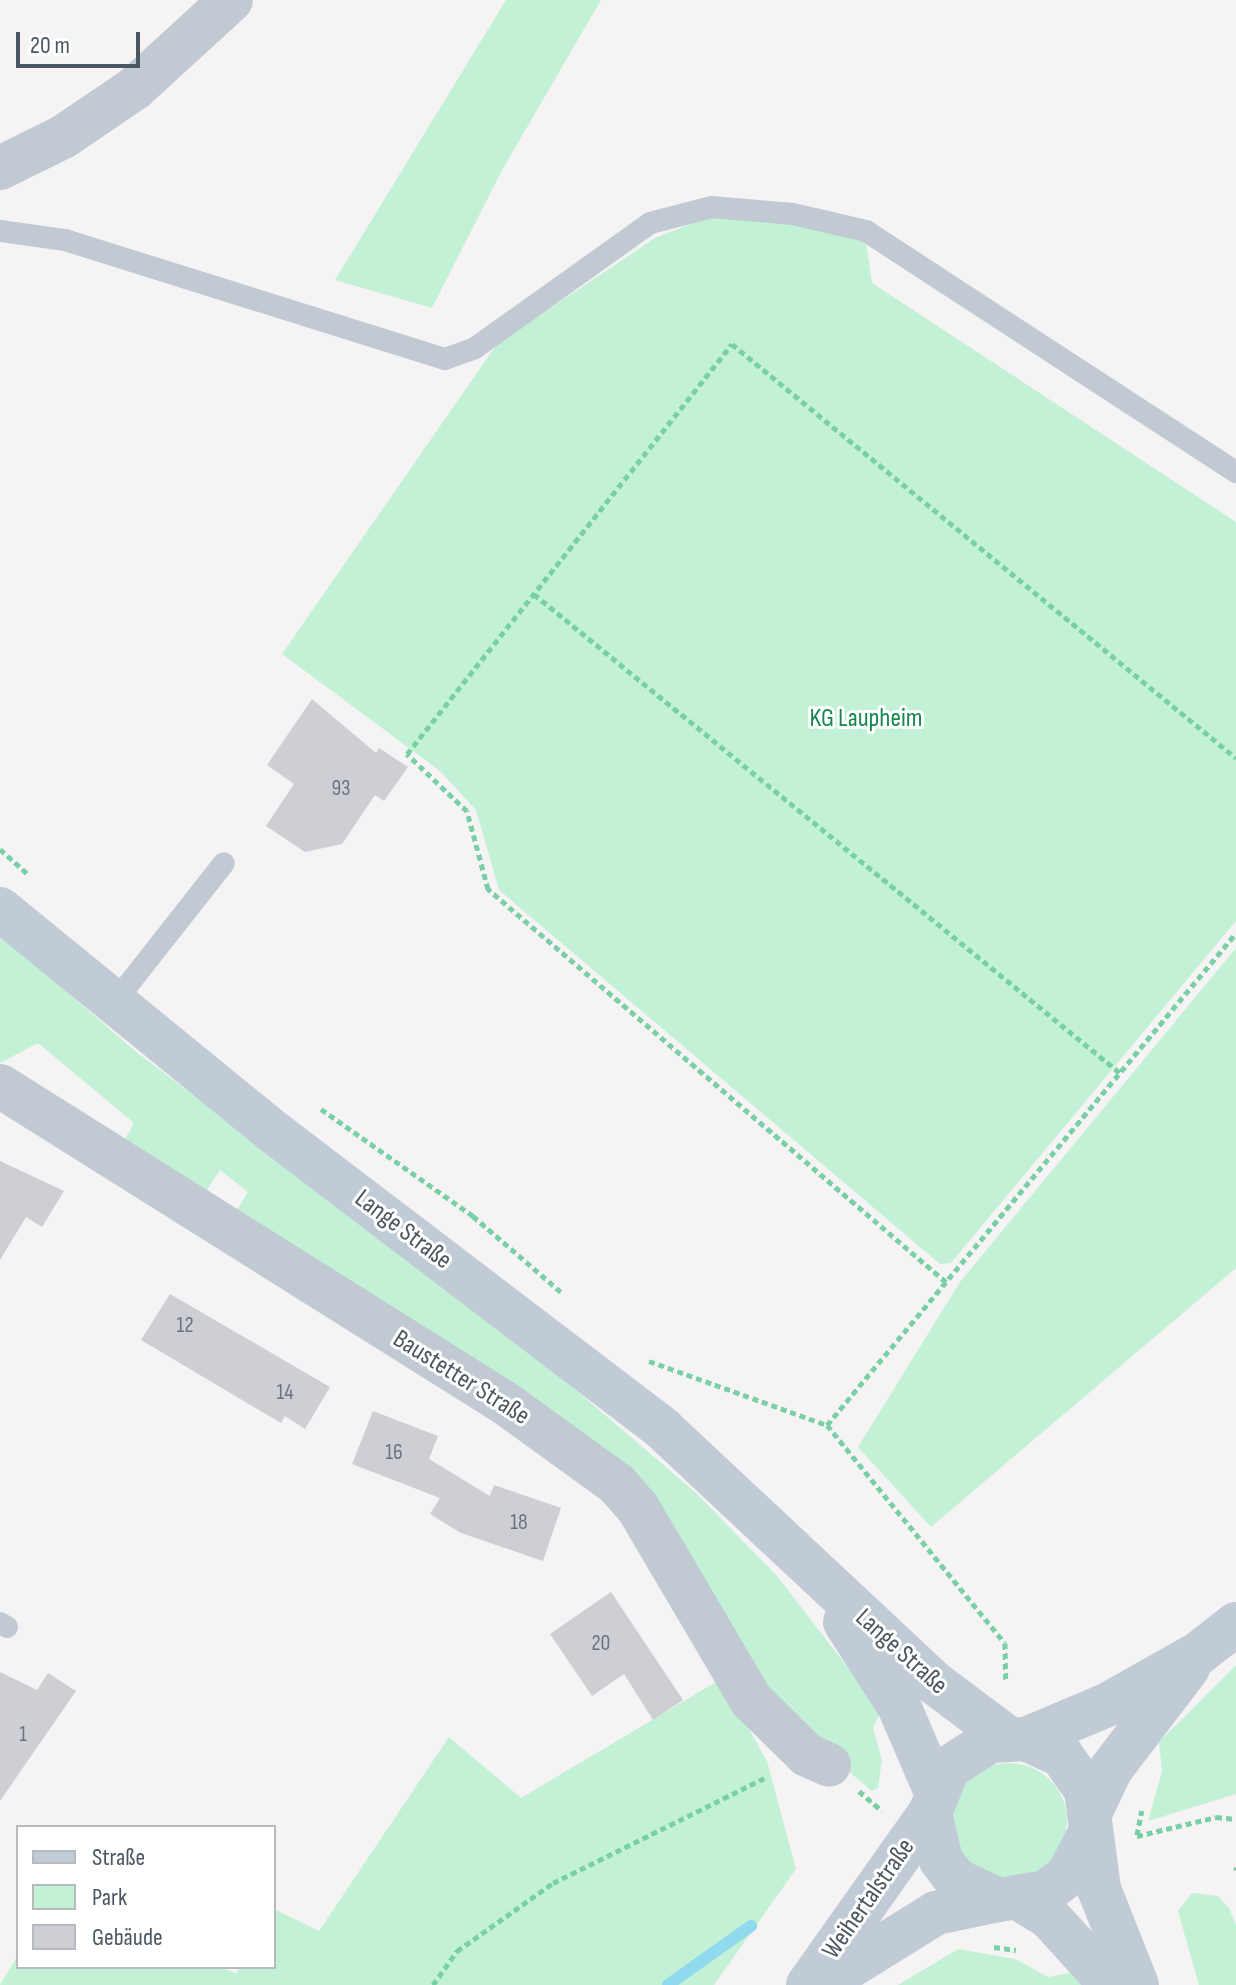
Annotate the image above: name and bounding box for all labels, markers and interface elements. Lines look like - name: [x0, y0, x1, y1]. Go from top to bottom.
- scale bar: [20, 16, 144, 66]
- text: 20 m: [30, 31, 70, 60]
- park label: KG Laupheim: [810, 703, 922, 735]
- house number: 93: [332, 776, 350, 802]
- street label: Lange Straße: [348, 1184, 458, 1276]
- house number: 12: [176, 1313, 194, 1339]
- street label: Baustetter Straße: [387, 1324, 535, 1432]
- house number: 14: [277, 1380, 293, 1406]
- house number: 16: [385, 1440, 403, 1466]
- house number: 18: [510, 1510, 528, 1536]
- street label: Lange Straße: [849, 1603, 953, 1701]
- house number: 20: [592, 1631, 610, 1657]
- house number: 1: [19, 1722, 27, 1748]
- legend: [16, 1825, 276, 1969]
- street label: Weihertalstraße: [816, 1833, 922, 1965]
- text: Straße: [92, 1843, 145, 1872]
- text: Park: [92, 1883, 127, 1912]
- text: Gebäude: [92, 1923, 163, 1952]

